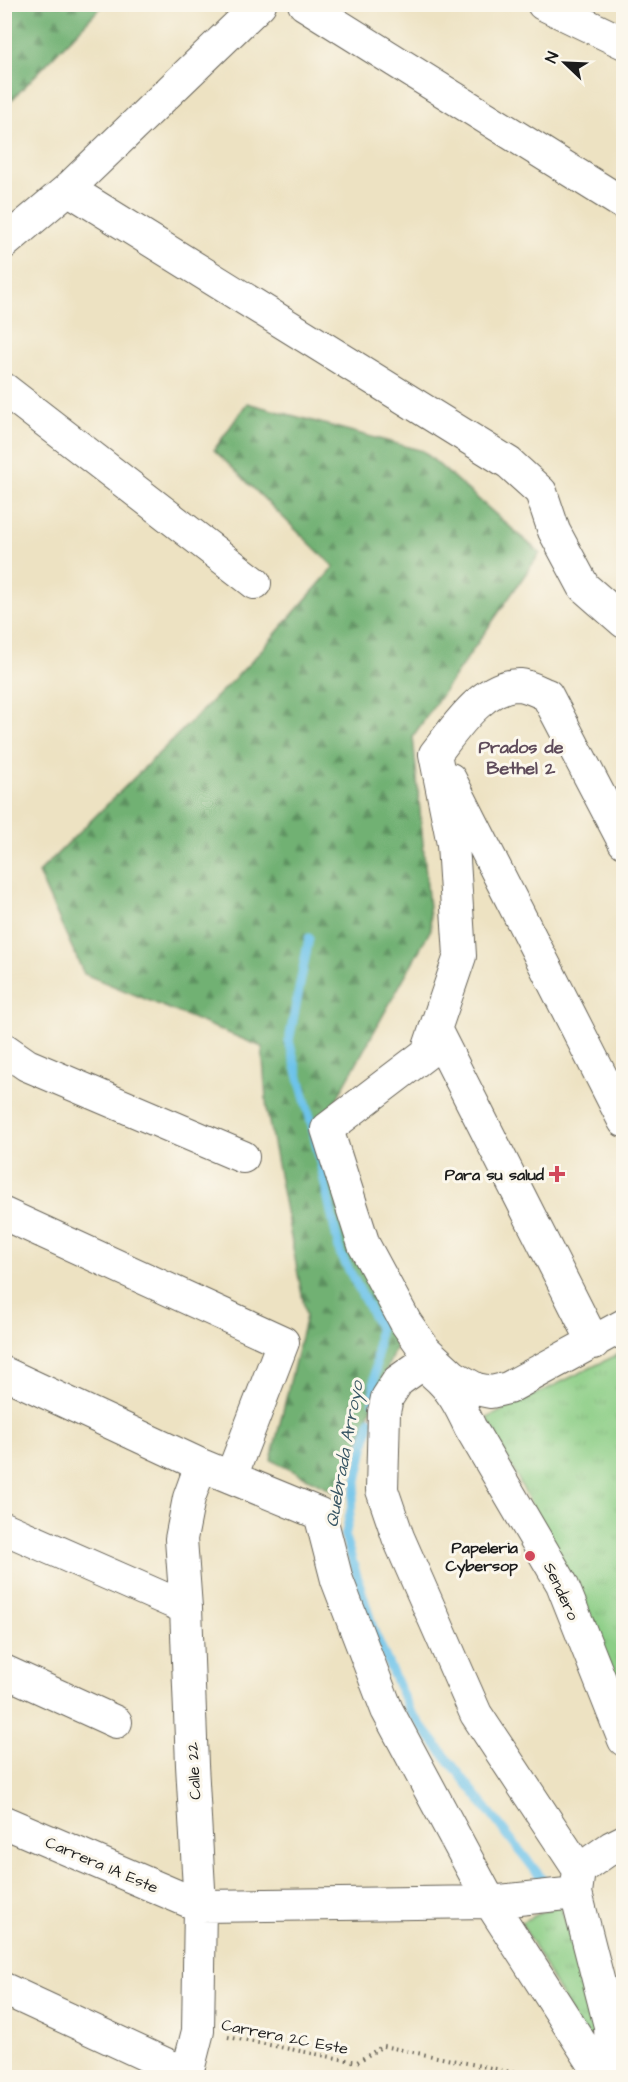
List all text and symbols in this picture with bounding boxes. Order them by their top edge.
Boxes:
north arrow [535,33,595,93]
text: N [540,49,564,66]
district label: Prados de Bethel 2 [478,735,564,781]
place label: Para su salud [445,1164,545,1186]
marker: Para su salud [548,1165,566,1183]
water label: Quebrada Arroyo [319,1377,371,1529]
place label: Papeleria Cybersop [445,1537,519,1578]
marker: Papeleria Cybersop [523,1549,537,1563]
street label: Sendero [538,1559,584,1624]
street label: Calle 22 [181,1741,206,1800]
street label: Carrera 1A Este [42,1831,162,1899]
street label: Carrera 2C Este [220,2014,350,2060]

